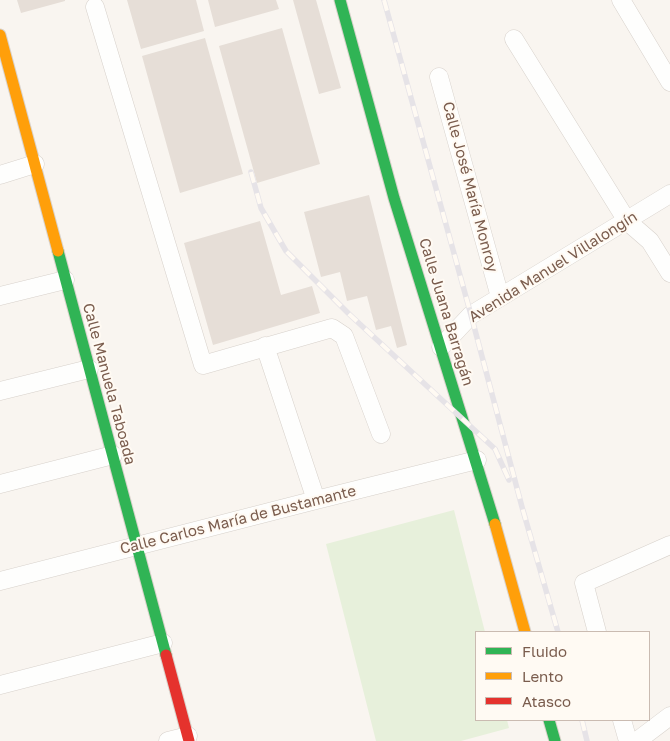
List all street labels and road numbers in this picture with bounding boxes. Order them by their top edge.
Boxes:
street label: Calle José María Monroy [439,100,501,274]
street label: Avenida Manuel Villalongín [466,208,640,326]
street label: Calle Juana Barragán [415,236,477,388]
street label: Calle Manuela Taboada [79,301,139,467]
street label: Calle Carlos María de Bustamante [118,482,358,558]

